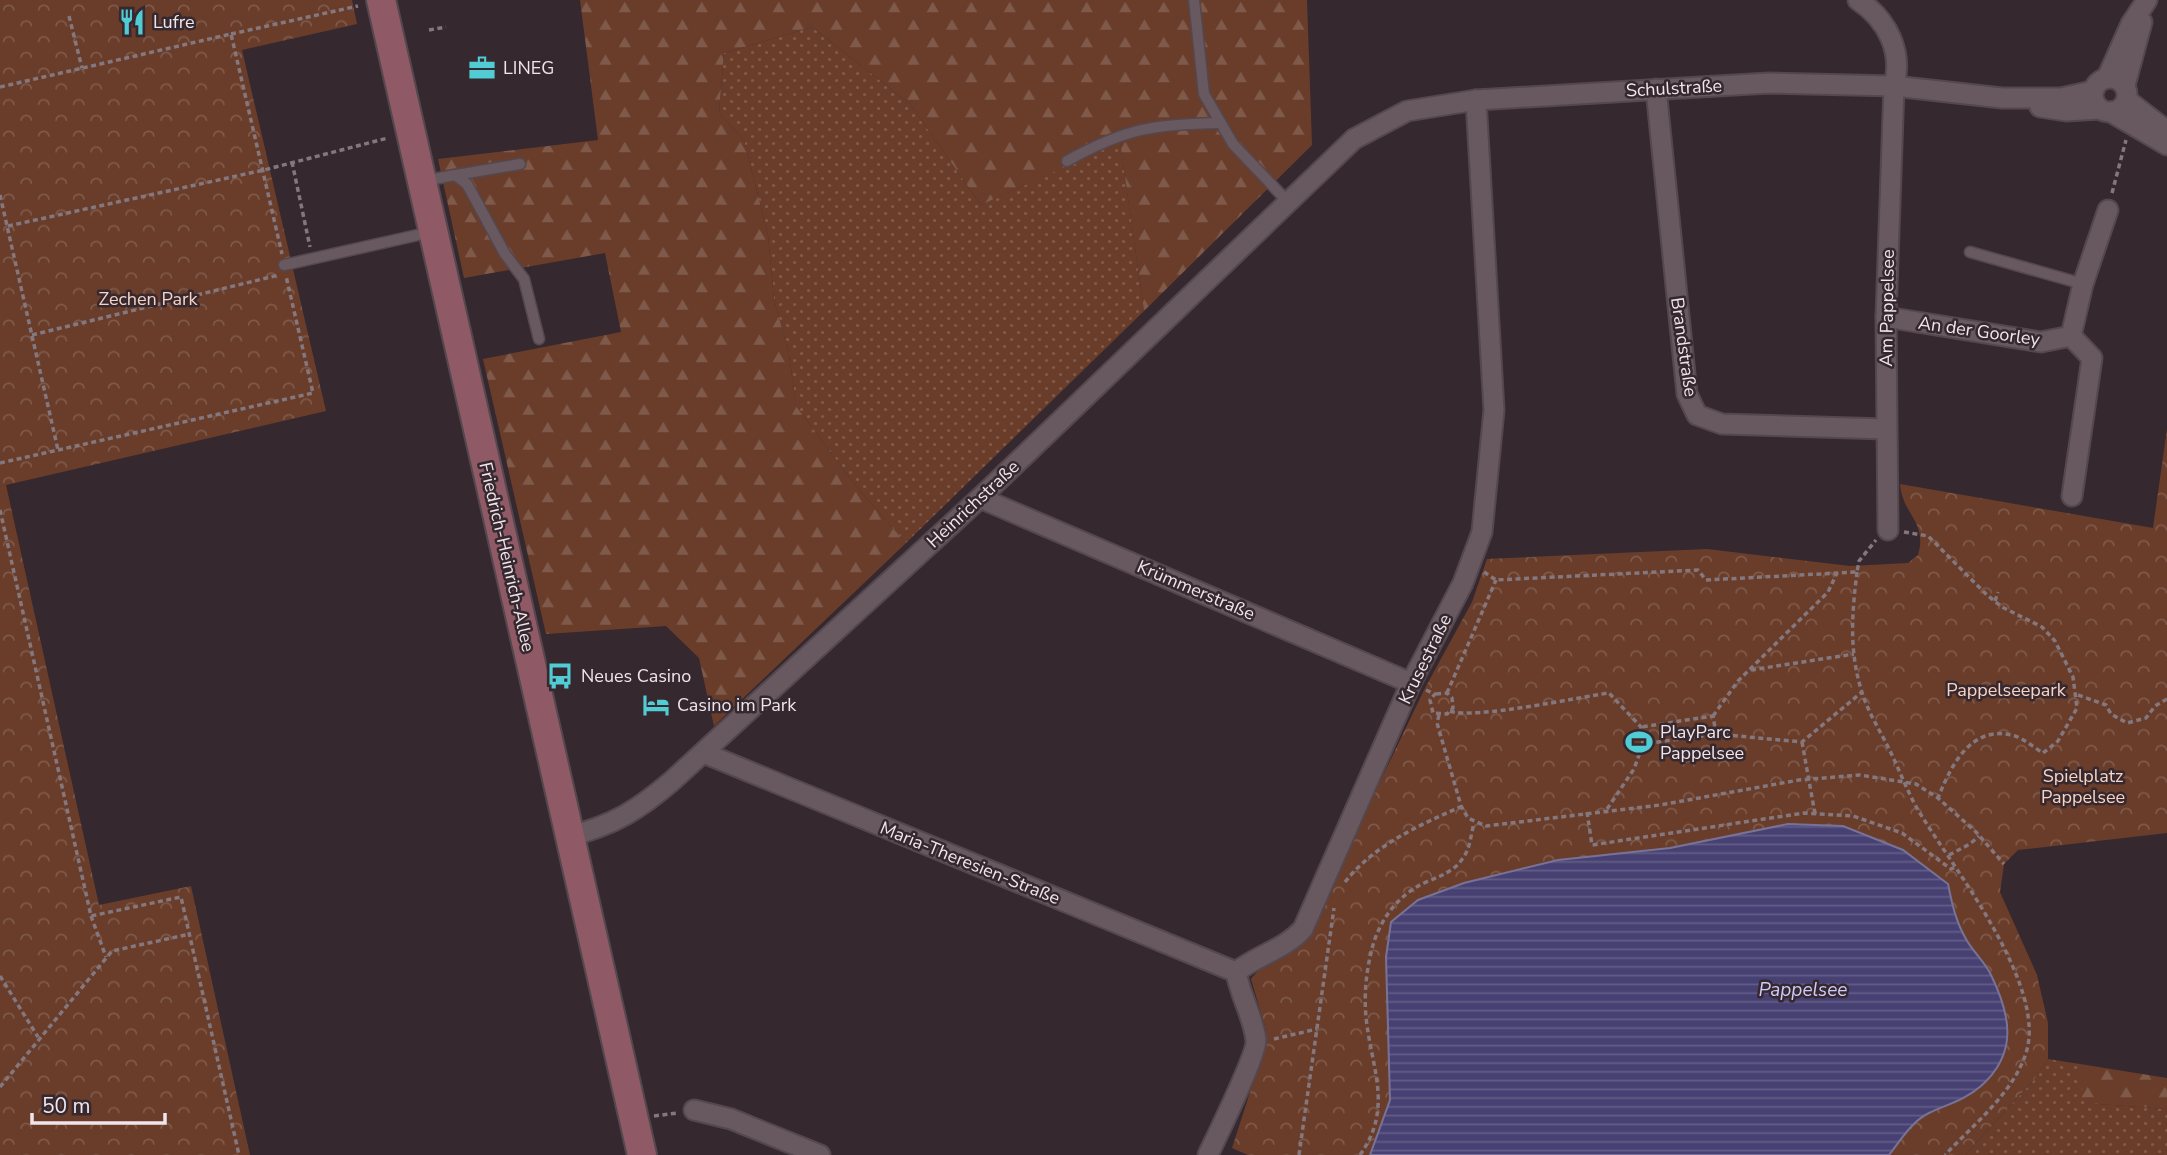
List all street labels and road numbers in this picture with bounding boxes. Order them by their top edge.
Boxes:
street label: Schulstraße [1625,73,1723,103]
street label: Am Pappelsee [1874,249,1900,367]
street label: Brandstraße [1665,296,1703,398]
street label: An der Goorley [1917,311,2042,352]
street label: Heinrichstraße [922,455,1024,553]
street label: Friedrich-Heinrich-Allee [473,460,541,654]
street label: Krümmerstraße [1133,554,1259,626]
street label: Krusestraße [1393,610,1457,708]
street label: Maria-Theresien-Straße [876,816,1064,910]

